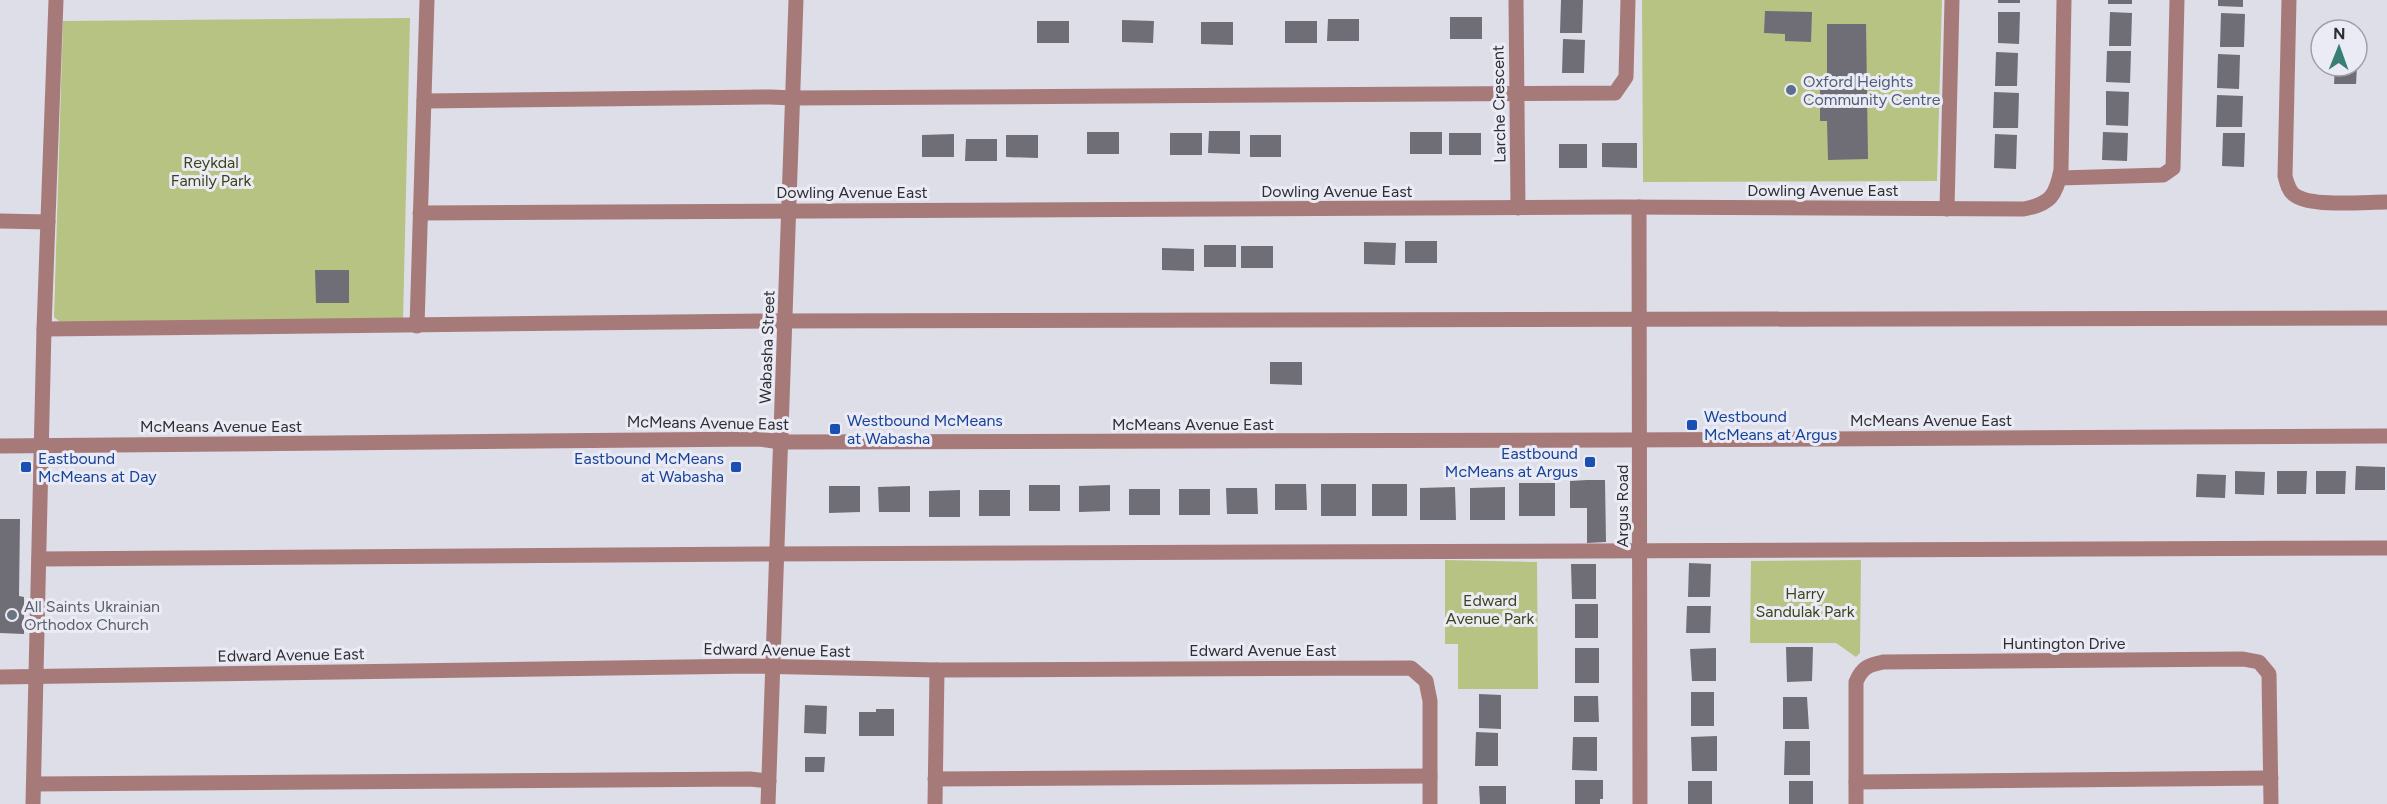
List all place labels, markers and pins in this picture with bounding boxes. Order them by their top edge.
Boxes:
place label: Oxford Heights Community Centre [1803,72,1941,109]
marker: Oxford Heights Community Centre [1784,83,1798,97]
place label: Westbound McMeans at Argus [1704,407,1837,444]
place label: Westbound McMeans at Wabasha [847,411,1003,448]
marker: Westbound McMeans at Argus [1685,418,1699,432]
marker: Westbound McMeans at Wabasha [828,422,842,436]
place label: Eastbound McMeans at Argus [1445,444,1578,481]
place label: Eastbound McMeans at Day [38,449,157,486]
place label: Eastbound McMeans at Wabasha [574,449,724,486]
marker: Eastbound McMeans at Argus [1583,455,1597,469]
marker: Eastbound McMeans at Day [19,460,33,474]
marker: Eastbound McMeans at Wabasha [729,460,743,474]
place label: All Saints Ukrainian Orthodox Church [24,597,160,634]
marker: All Saints Ukrainian Orthodox Church [5,608,19,622]

